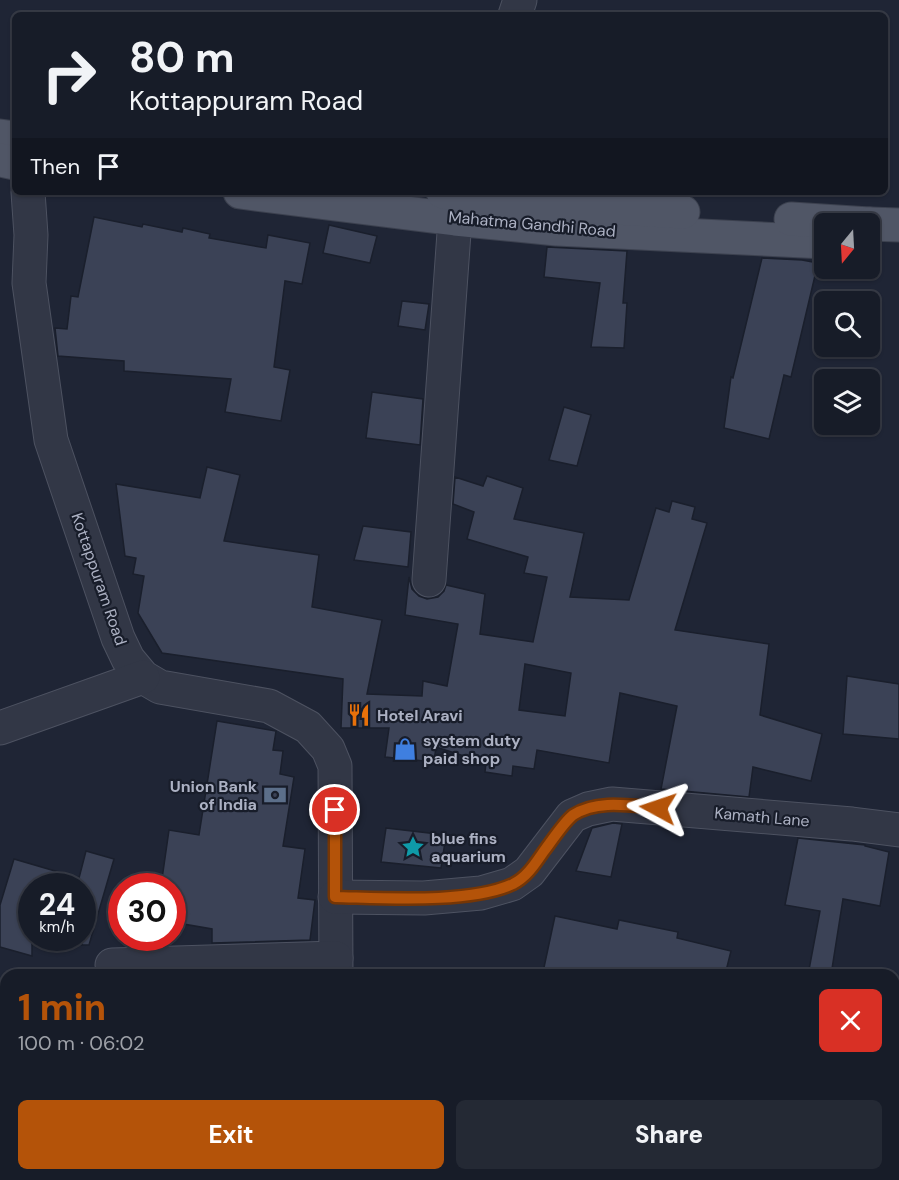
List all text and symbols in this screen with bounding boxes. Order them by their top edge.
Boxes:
text: 80 m [129,30,235,85]
icon: right [30,36,108,114]
text: Kottappuram Road [129,83,363,118]
icon: arrive [92,150,125,183]
text: Then [30,152,80,181]
street label: Mahatma Gandhi Road [447,206,617,242]
north arrow [814,213,880,279]
map controls [814,213,880,435]
button: search [814,291,880,357]
button: layers [814,369,880,435]
street label: Kottappuram Road [66,510,132,648]
restaurant icon: Hotel Aravi [346,702,372,728]
place label: Hotel Aravi [377,705,463,726]
place label: system duty paid shop [423,730,521,769]
shop icon: system duty paid shop [392,736,418,762]
place label: Union Bank of India [170,776,258,815]
position arrow [626,776,690,840]
bank icon: Union Bank of India [262,782,288,808]
pin [309,784,360,835]
icon: arrive [318,793,351,826]
street label: Kamath Lane [713,802,811,832]
place label: blue fins aquarium [431,828,506,867]
place icon: blue fins aquarium [400,834,426,860]
speed limit sign: 30 [108,873,186,951]
text: 24 [39,885,75,924]
text: km/h [39,917,75,937]
text: 1 min [18,984,106,1031]
button: close [819,989,882,1052]
text: 100 m · 06:02 [18,1030,145,1056]
button: Exit [18,1100,444,1169]
button: Share [456,1100,882,1169]

